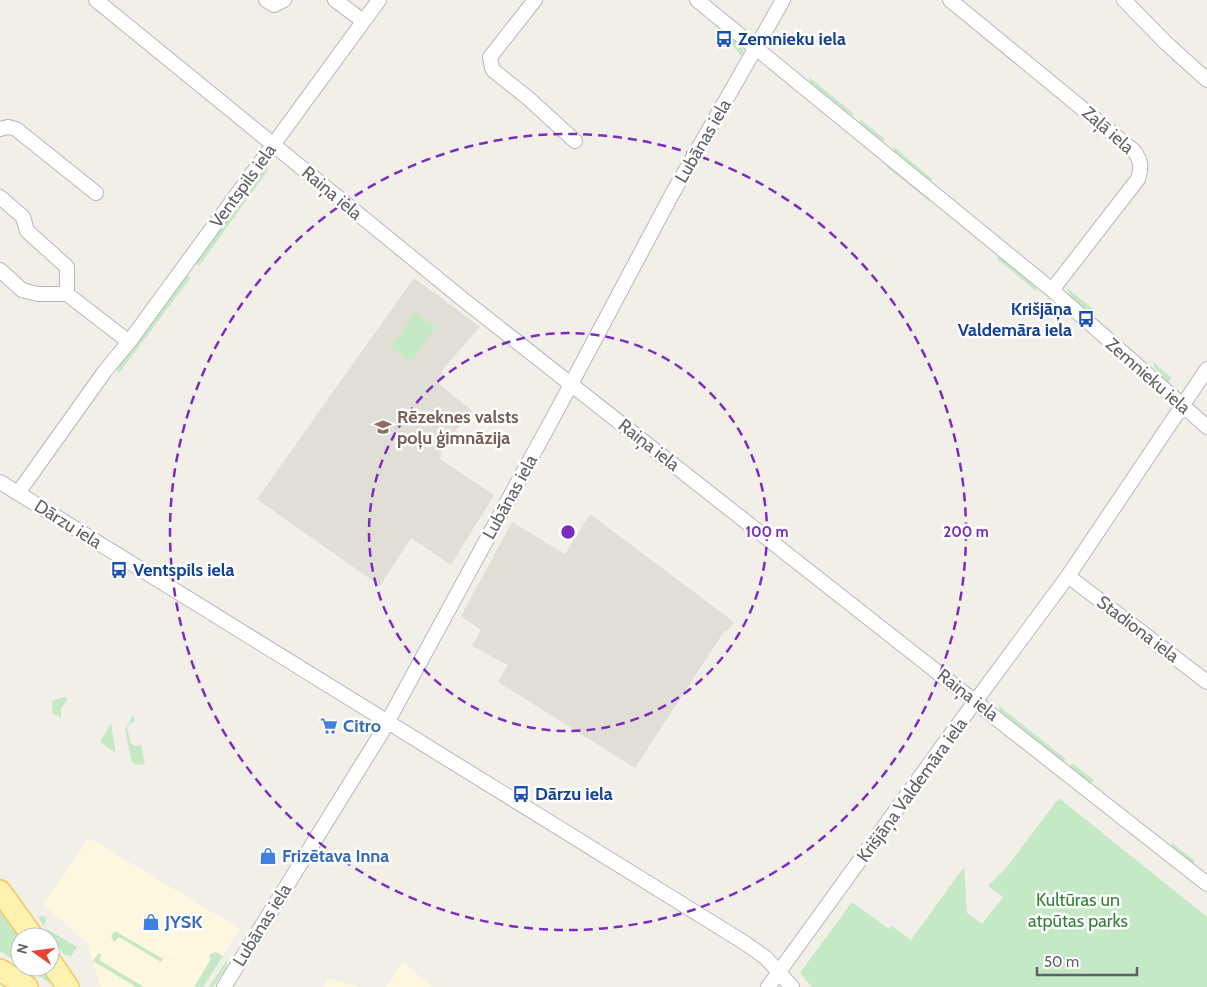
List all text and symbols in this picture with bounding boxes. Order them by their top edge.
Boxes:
place label: Zemnieku iela [738,28,846,50]
bus stop icon: Zemnieku iela [714,29,734,49]
street label: Lubānas iela [670,95,736,187]
street label: Zaļā iela [1077,102,1139,159]
street label: Ventspils iela [205,140,281,232]
street label: Raiņa iela [297,161,367,226]
place label: Krišjāņa Valdemāra iela [958,298,1072,341]
bus stop icon: Krišjāņa Valdemāra iela [1076,309,1096,329]
street label: Zemnieku iela [1101,333,1195,419]
place label: Rēzeknes valsts poļu ģimnāzija [397,406,519,450]
street label: Raiņa iela [613,414,684,477]
school or university icon: Rēzeknes valsts poļu ģimnāzija [373,417,393,437]
street label: Lubānas iela [478,451,542,543]
street label: Dārzu iela [30,495,106,553]
centre of rings [559,523,577,541]
text: 100 m [745,523,789,541]
text: 200 m [943,523,989,541]
place label: Ventspils iela [133,559,234,581]
bus stop icon: Ventspils iela [109,560,129,580]
street label: Stadiona iela [1093,591,1184,667]
street label: Raiņa iela [932,664,1003,727]
street label: Krišjāņa Valdemāra iela [852,713,973,867]
place label: Citro [343,715,381,737]
supermarket icon: Citro [319,716,339,736]
place label: Dārzu iela [535,783,613,805]
bus stop icon: Dārzu iela [511,784,531,804]
place label: Frizētava Inna [282,845,389,867]
shop icon: Frizētava Inna [258,846,278,866]
street label: Lubānas iela [228,879,296,970]
park label: Kultūras un atpūtas parks [1028,889,1128,932]
place label: JYSK [164,911,203,933]
shop icon: JYSK [141,912,161,932]
north arrow [10,927,60,977]
text: N [12,942,32,956]
scale bar [1037,944,1137,976]
text: 50 m [1044,953,1079,971]

